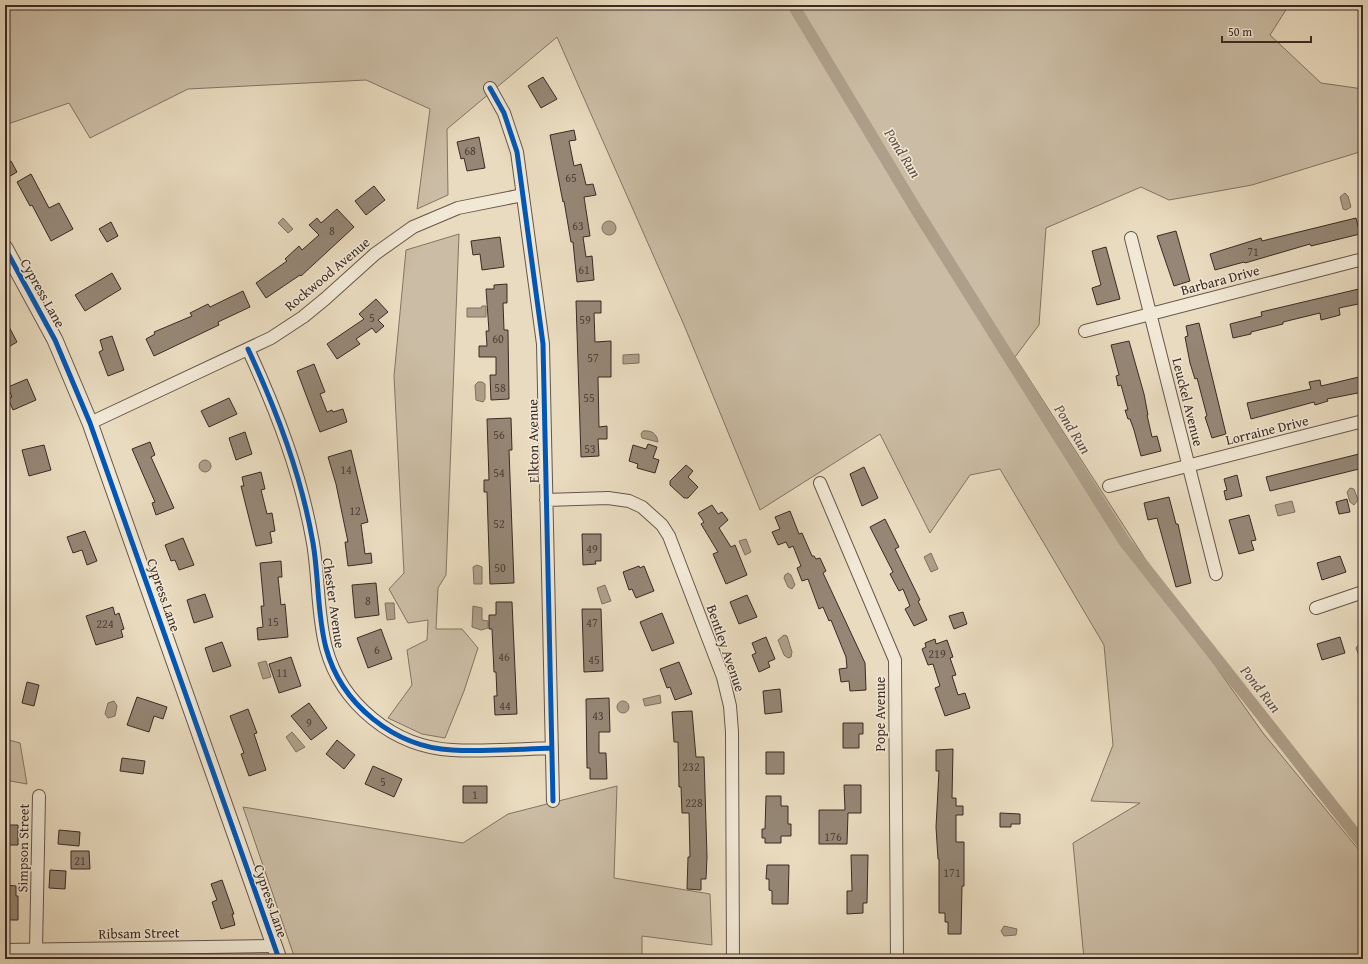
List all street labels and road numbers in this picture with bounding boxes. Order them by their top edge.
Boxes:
street label: Rockwood Avenue [280,232,374,316]
street label: Cypress Lane [16,255,70,332]
street label: Barbara Drive [1178,260,1262,300]
street label: Leuckel Avenue [1167,356,1209,449]
street label: Elkton Avenue [522,398,544,483]
street label: Lorraine Drive [1223,410,1311,450]
street label: Cypress Lane [142,556,186,635]
street label: Chester Avenue [318,557,350,650]
street label: Bentley Avenue [702,602,750,695]
street label: Pope Avenue [870,676,890,751]
street label: Simpson Street [12,803,34,893]
street label: Cypress Lane [249,862,293,941]
street label: Ribsam Street [98,922,180,944]

